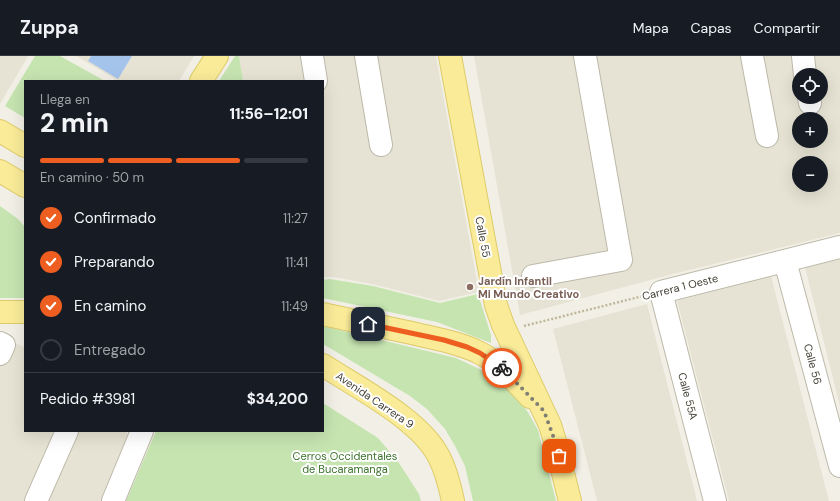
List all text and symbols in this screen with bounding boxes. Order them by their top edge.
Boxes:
text: Zuppa [20,15,79,40]
text: Mapa [633,19,669,37]
text: Capas [691,19,732,37]
text: Compartir [754,19,820,37]
map controls [792,68,828,192]
button: locate [792,68,828,104]
text: Llega en [40,91,90,108]
text: 11:56–12:01 [229,104,308,124]
text: 2 min [40,106,109,140]
button: + [792,112,828,148]
button: − [792,156,828,192]
text: En camino · 50 m [40,169,144,186]
icon: check [40,207,62,229]
text: Confirmado [74,208,156,228]
text: 11:27 [283,210,308,227]
street label: Calle 55 [472,215,494,259]
icon: check [40,251,62,273]
text: Preparando [74,252,155,272]
text: 11:41 [285,254,308,271]
street label: Carrera 1 Oeste [641,271,719,303]
place label: Jardín Infantil Mi Mundo Creativo [478,274,579,301]
marker: Jardín Infantil Mi Mundo Creativo [465,282,475,292]
icon: check [40,295,62,317]
text: En camino [74,296,146,316]
text: 11:49 [281,298,308,315]
pin [351,307,385,341]
icon: home [357,313,379,335]
text: Entregado [74,340,146,360]
street label: Calle 56 [801,342,825,386]
courier [482,348,522,388]
icon: bike [491,357,513,379]
street label: Avenida Carrera 9 [333,369,417,431]
street label: Calle 55A [675,371,701,421]
text: Pedido #3981 [40,389,135,409]
text: $34,200 [247,389,308,409]
pin [542,439,576,473]
icon: bag [548,445,570,467]
park label: Cerros Occidentales de Bucaramanga [293,449,397,476]

